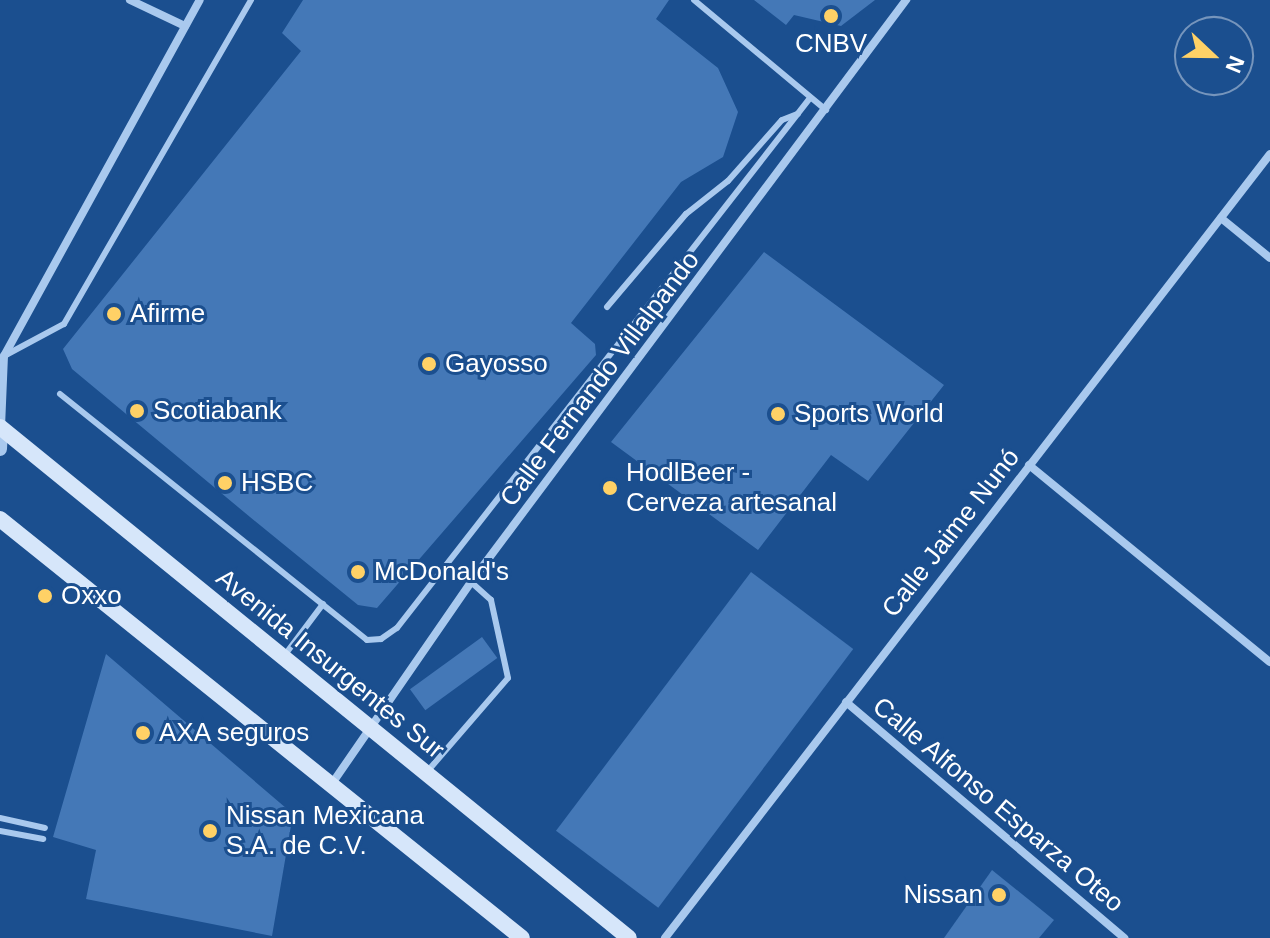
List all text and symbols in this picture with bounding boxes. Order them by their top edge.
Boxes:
marker: CNBV [822,7,840,25]
north arrow [1174,16,1254,96]
place label: CNBV [795,28,867,60]
text: N [1220,52,1249,76]
street label: Calle Fernando Villalpando [494,245,706,513]
place label: Afirme [130,298,205,330]
marker: Afirme [105,305,123,323]
place label: Gayosso [445,348,548,380]
marker: Gayosso [420,355,438,373]
place label: Scotiabank [153,395,282,427]
place label: Sports World [794,398,944,430]
marker: Scotiabank [128,402,146,420]
marker: Sports World [769,405,787,423]
street label: Calle Jaime Nunó [876,443,1026,623]
place label: HodlBeer - Cerveza artesanal [626,457,837,518]
place label: HSBC [241,467,313,499]
marker: HSBC [216,474,234,492]
marker: HodlBeer - Cerveza artesanal [601,479,619,497]
place label: McDonald's [374,556,509,588]
street label: Avenida Insurgentes Sur [210,562,450,766]
marker: McDonald's [349,563,367,581]
place label: Oxxo [61,580,122,612]
marker: Oxxo [36,587,54,605]
street label: Calle Alfonso Esparza Oteo [866,690,1130,920]
place label: AXA seguros [159,717,311,749]
marker: AXA seguros [134,724,152,742]
place label: Nissan Mexicana S.A. de C.V. [226,800,424,862]
marker: Nissan Mexicana S.A. de C.V. [201,822,219,840]
place label: Nissan [904,879,983,911]
marker: Nissan [990,886,1008,904]

